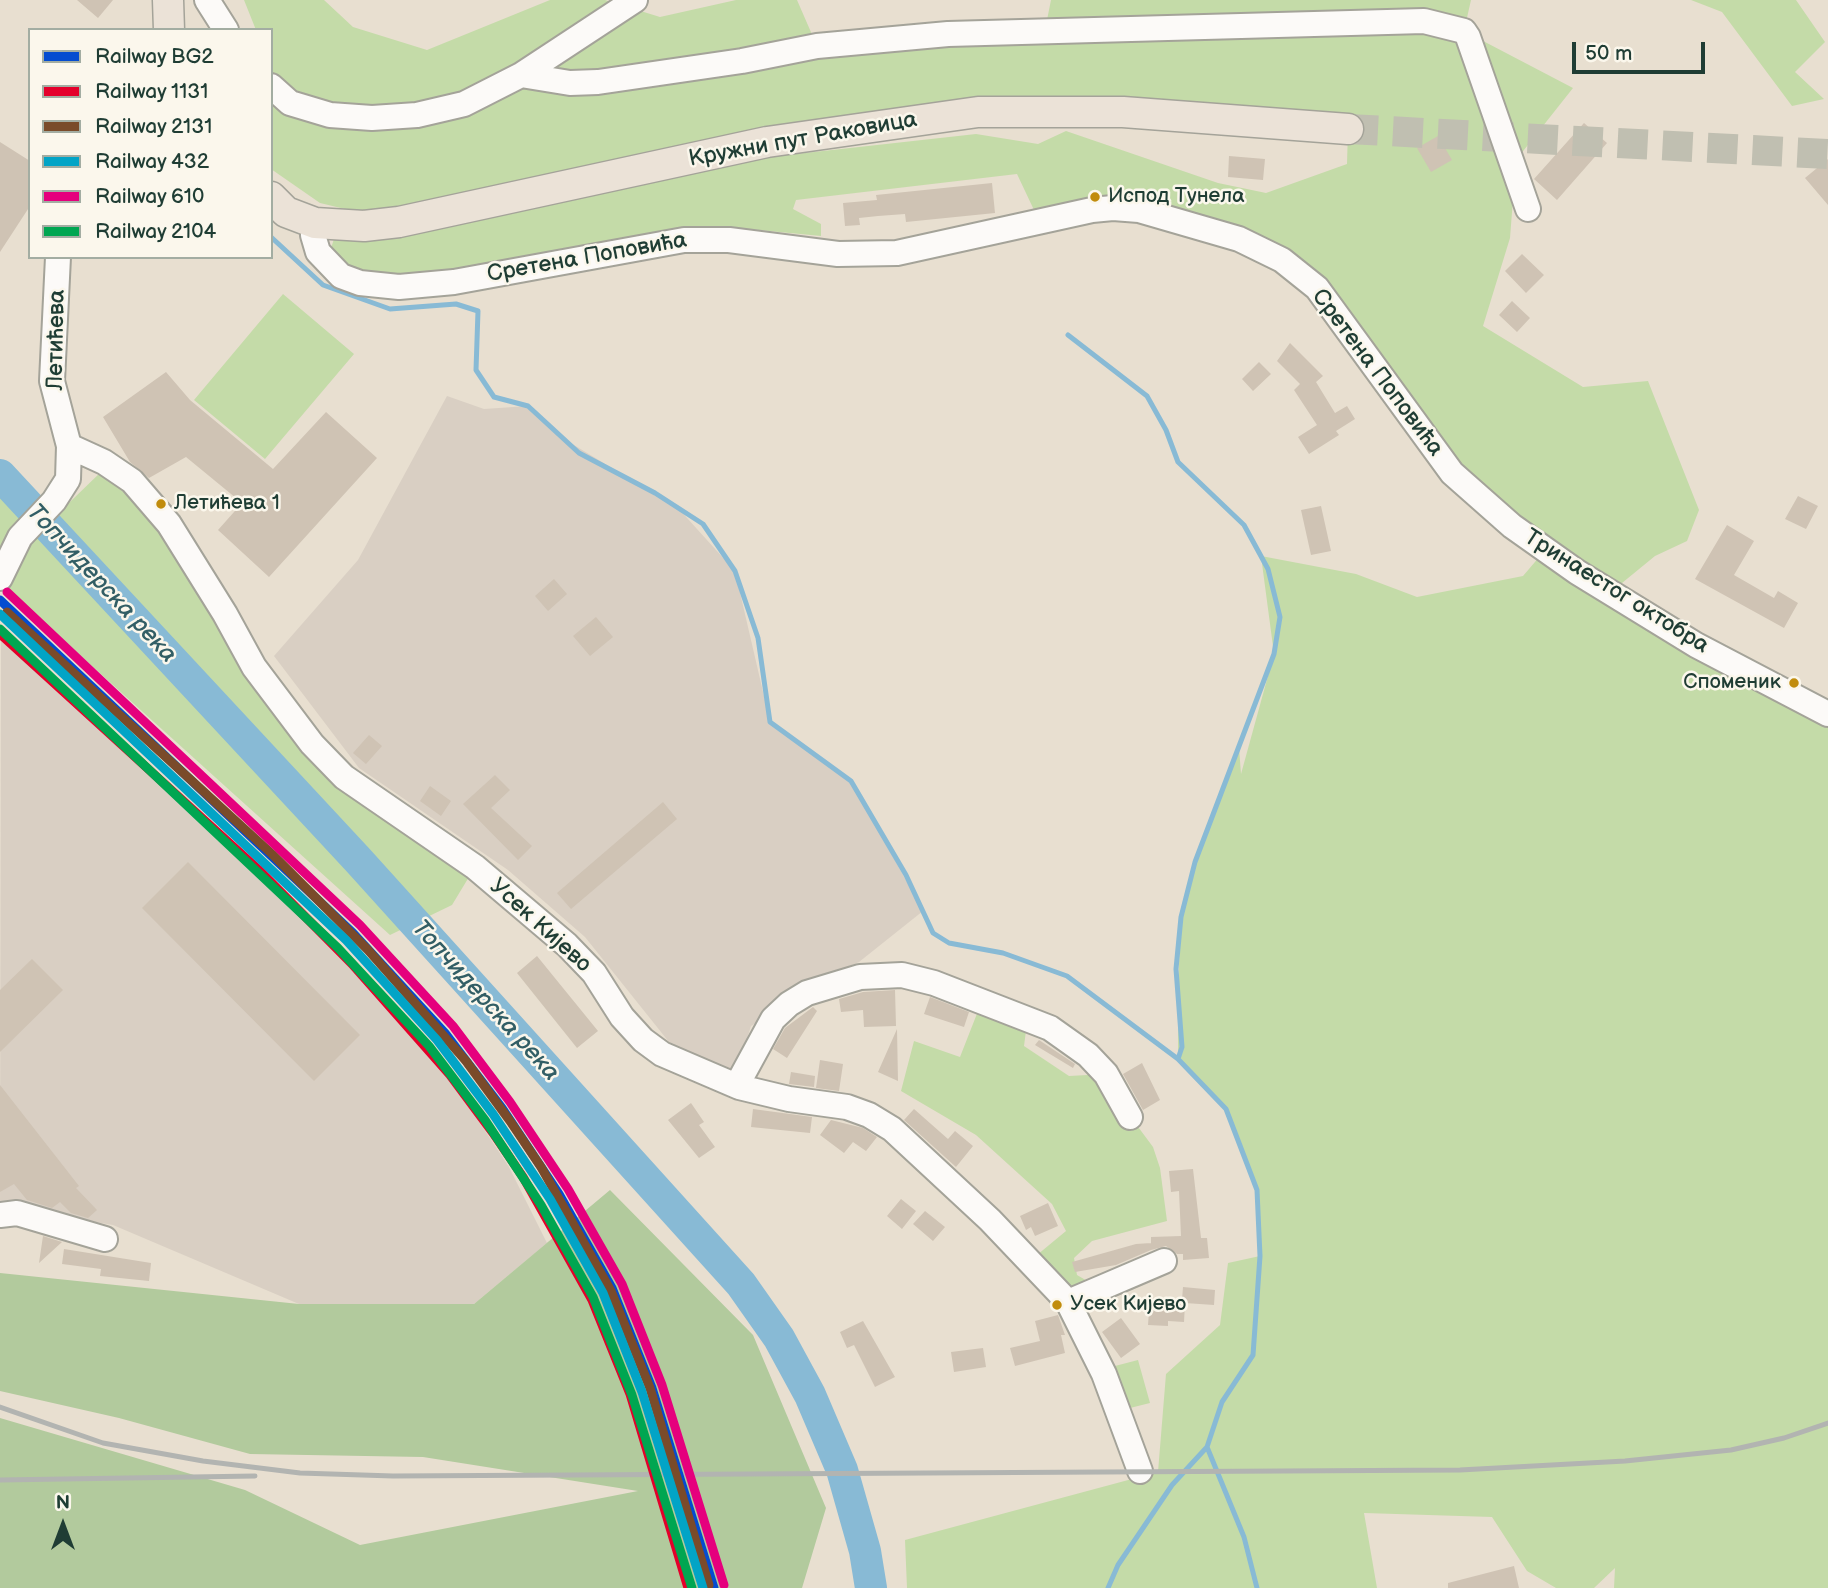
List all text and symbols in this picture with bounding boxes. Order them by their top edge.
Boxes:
legend [28,28,273,259]
scale bar [1576,28,1709,72]
text: 50 m [1585,41,1632,66]
text: Railway BG2 [95,44,214,69]
text: Railway 1131 [95,79,208,104]
street label: Кружни пут Раковица [687,106,919,174]
text: Railway 2131 [95,114,212,139]
text: Railway 432 [95,149,209,174]
text: Railway 610 [95,184,204,209]
place label: Испод Тунела [1108,184,1245,210]
marker: Испод Тунела [1088,190,1102,204]
text: Railway 2104 [95,219,216,244]
street label: Сретена Поповића [485,227,689,289]
street label: Сретена Поповића [1305,284,1449,462]
street label: Летићева [42,289,72,391]
place label: Летићева 1 [174,491,280,517]
marker: Летићева 1 [154,497,168,511]
water label: Топчидерска река [20,499,182,669]
street label: Тринаестог октобра [1518,524,1714,660]
place label: Споменик [1683,670,1781,696]
marker: Споменик [1787,676,1801,690]
street label: Усек Кијево [483,873,597,979]
water label: Топчидерска река [405,915,565,1087]
place label: Усек Кијево [1070,1292,1186,1318]
marker: Усек Кијево [1050,1298,1064,1312]
north arrow [28,1490,98,1560]
text: N [56,1492,70,1515]

